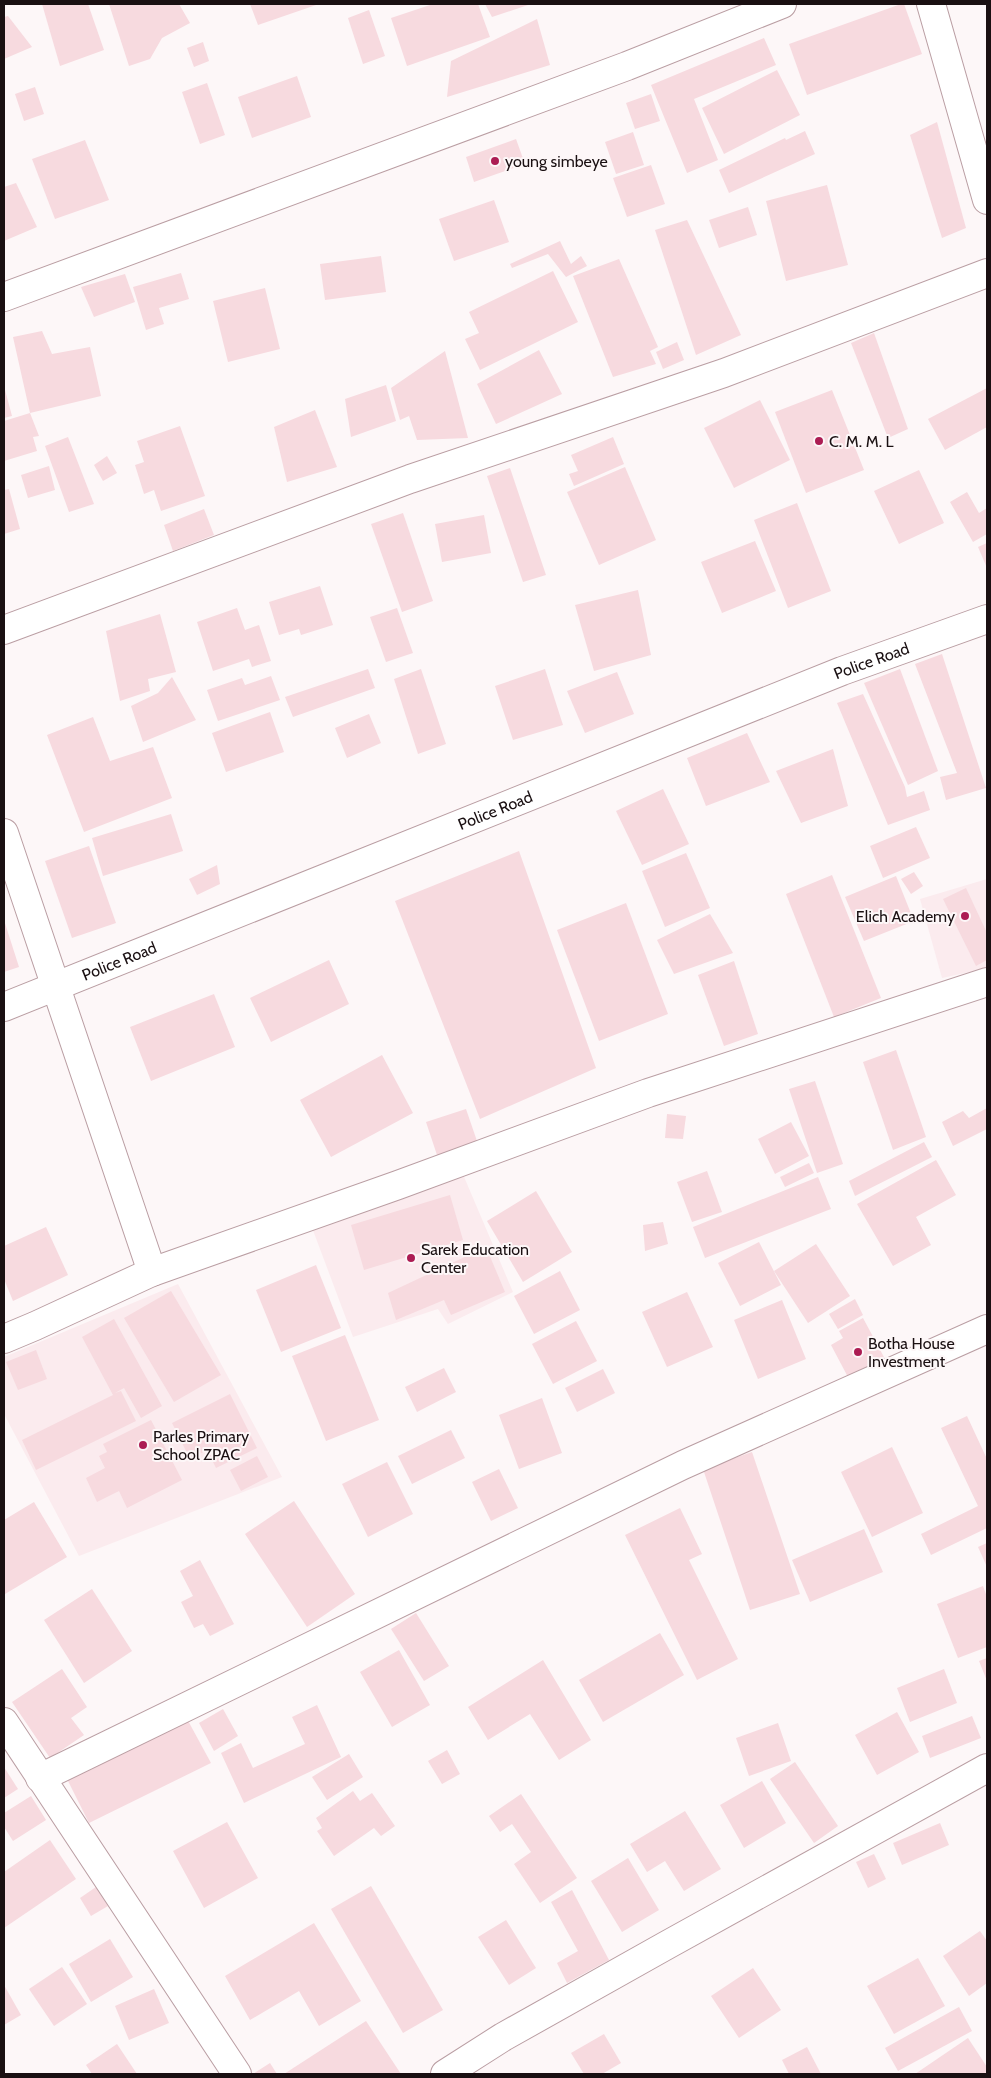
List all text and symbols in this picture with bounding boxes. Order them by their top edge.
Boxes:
place label: young simbeye [505,152,608,171]
marker: young simbeye [489,155,501,167]
place label: C. M. M. L [829,432,894,451]
marker: C. M. M. L [813,435,825,447]
street label: Police Road [831,638,912,683]
street label: Police Road [455,787,535,834]
place label: Elich Academy [856,907,955,926]
marker: Elich Academy [959,910,971,922]
street label: Police Road [79,937,159,984]
place label: Sarek Education Center [421,1240,529,1277]
marker: Sarek Education Center [405,1252,417,1264]
place label: Botha House Investment [868,1334,955,1371]
marker: Botha House Investment [852,1346,864,1358]
place label: Parles Primary School ZPAC [153,1427,249,1464]
marker: Parles Primary School ZPAC [137,1439,149,1451]

